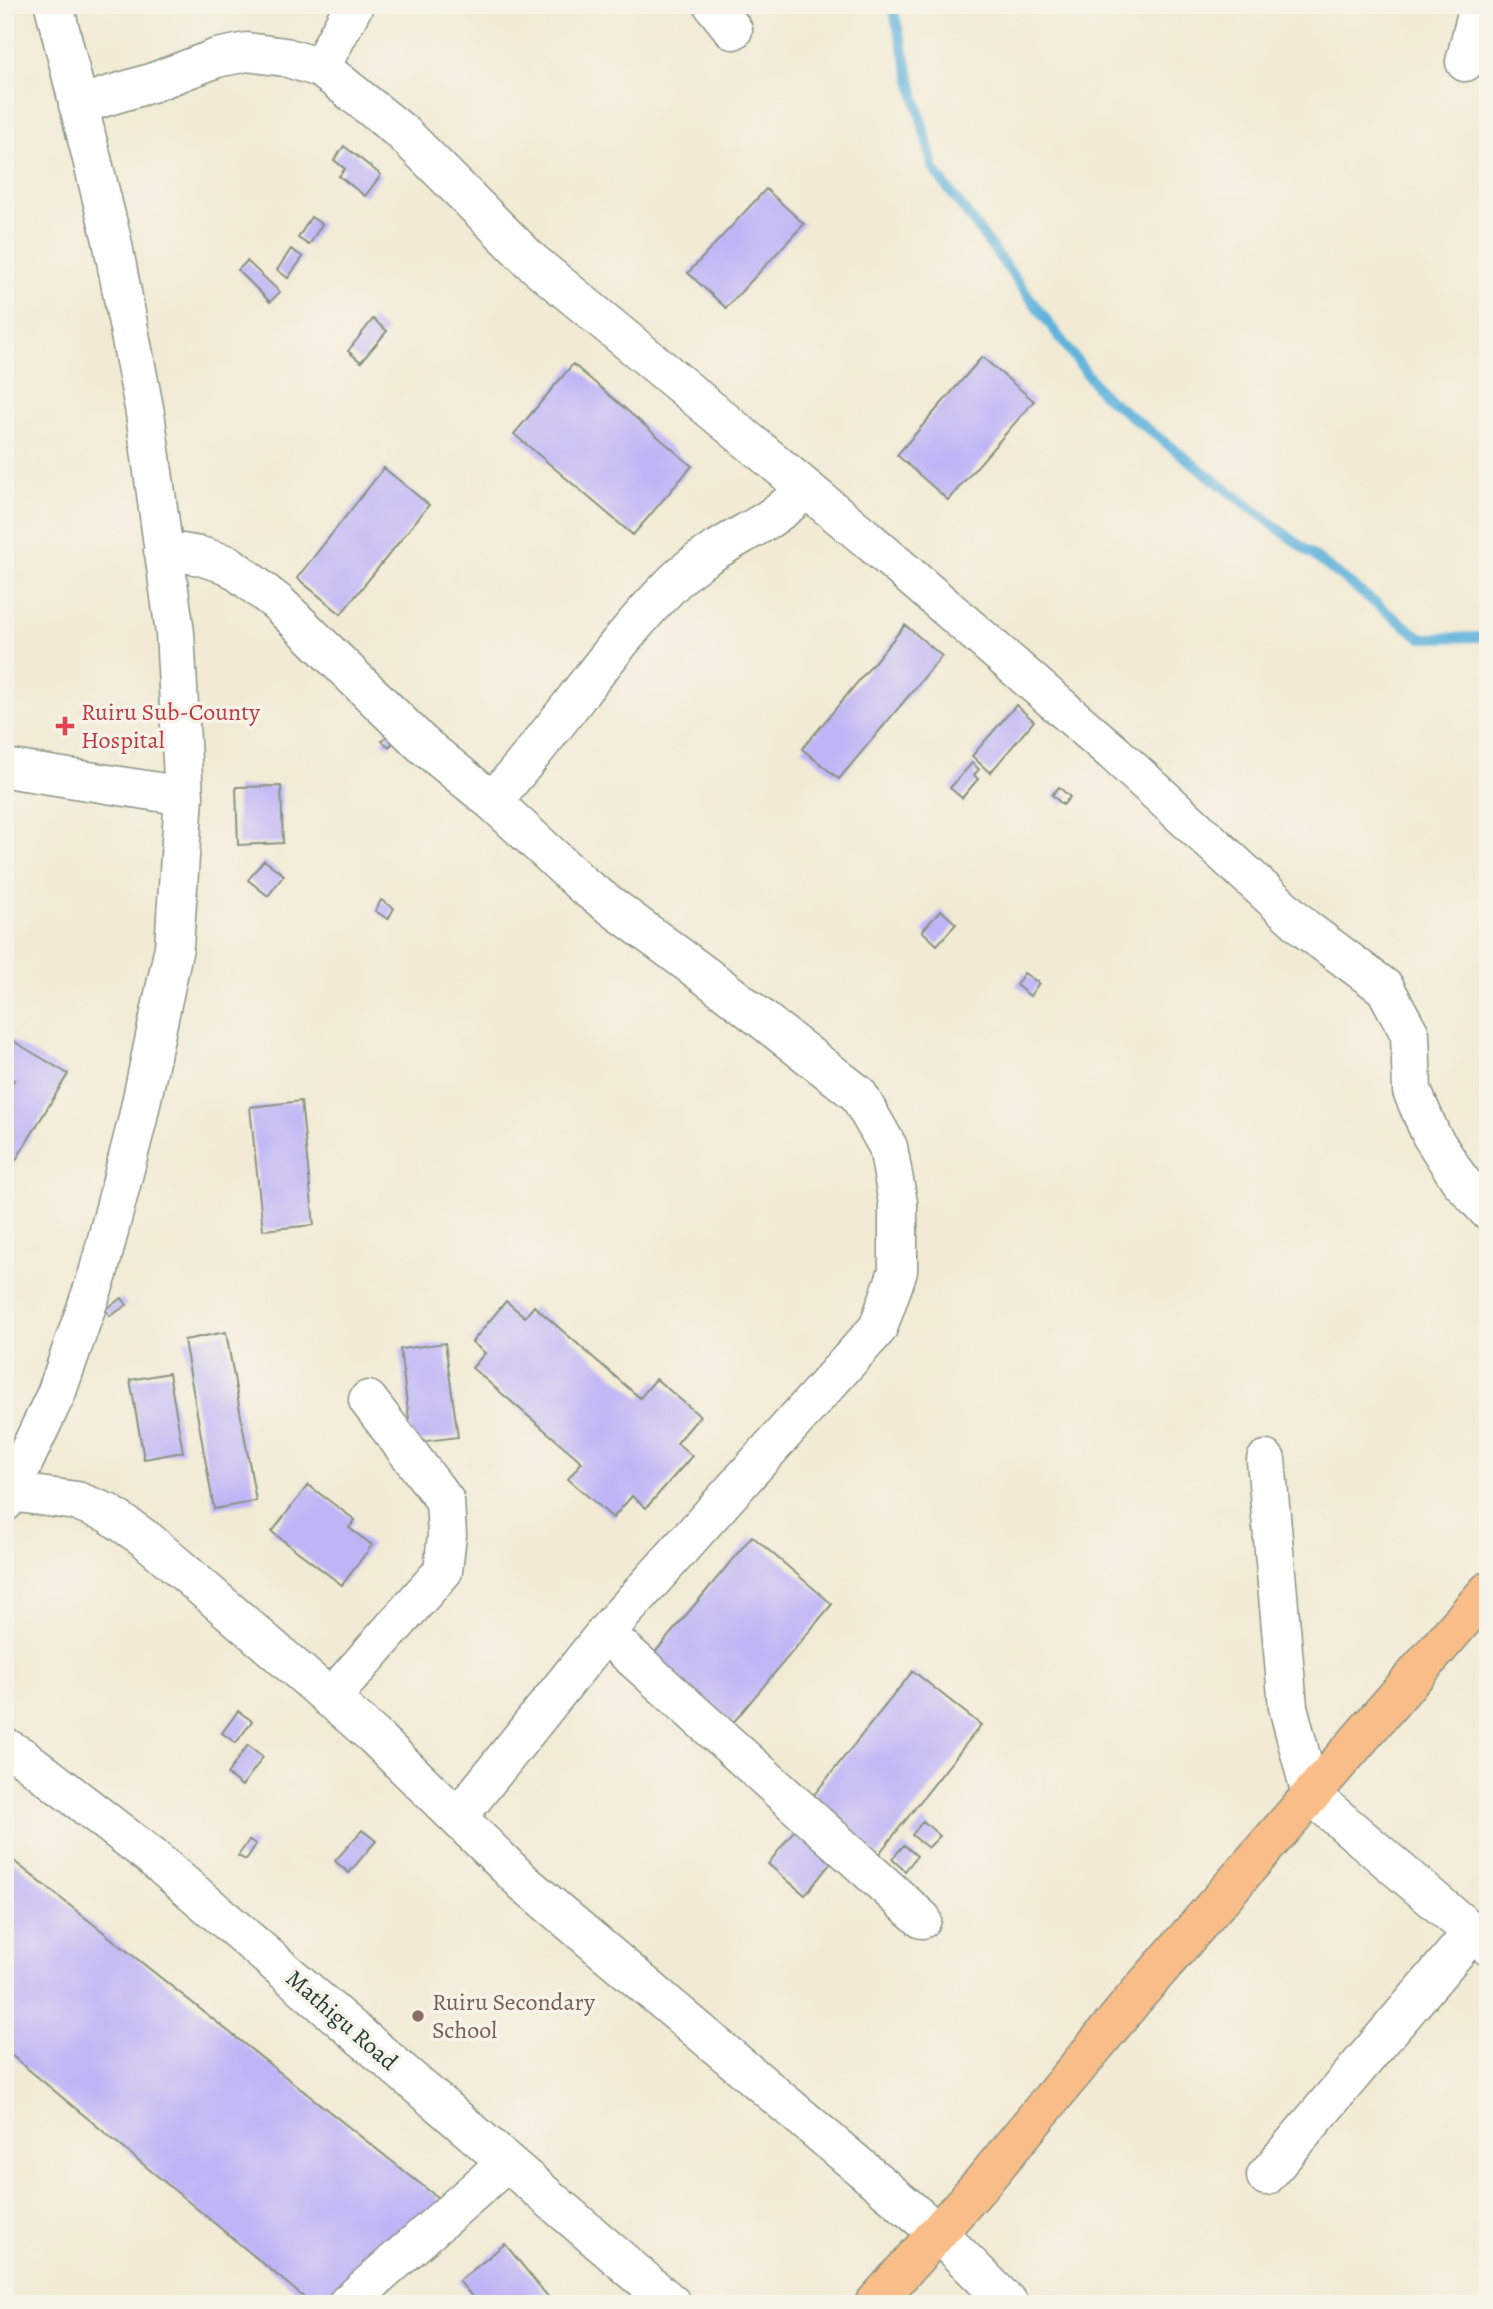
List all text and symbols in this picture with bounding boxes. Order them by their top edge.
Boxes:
place label: Ruiru Sub-County Hospital [81,696,260,756]
marker: Ruiru Sub-County Hospital [55,716,75,736]
street label: Mathigu Road [279,1962,405,2078]
place label: Ruiru Secondary School [432,1986,595,2046]
marker: Ruiru Secondary School [410,2008,426,2024]

